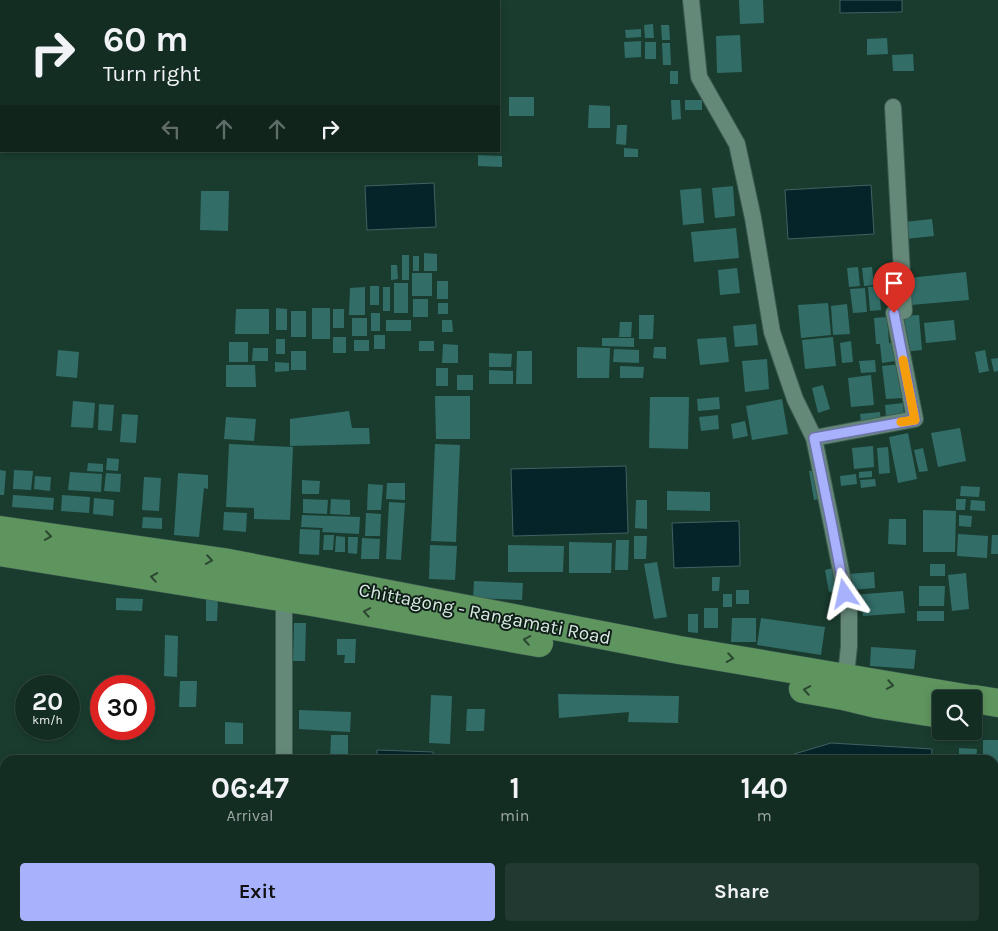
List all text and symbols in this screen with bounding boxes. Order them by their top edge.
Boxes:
text: 60 m [103,19,188,60]
icon: right [20,20,85,85]
text: Turn right [103,61,201,87]
icon: left [157,115,185,143]
icon: ahead [210,115,238,143]
icon: ahead [263,115,291,143]
icon: right [316,115,344,143]
pin [873,262,915,313]
icon: arrive [880,269,908,297]
one-way arrow [44,531,53,541]
one-way arrow [205,554,213,565]
position arrow [818,567,870,619]
one-way arrow [150,572,158,583]
street label: Chittagong - Rangamati Road [357,579,613,649]
one-way arrow [362,608,371,618]
one-way arrow [522,636,531,646]
one-way arrow [725,653,734,663]
speed limit sign: 30 [90,675,155,740]
one-way arrow [886,679,895,689]
one-way arrow [803,685,812,696]
text: 20 [32,687,63,716]
map controls [932,690,982,740]
button: search [932,690,982,740]
text: km/h [32,713,63,727]
text: 06:47 [211,770,289,806]
text: 1 [509,770,520,806]
text: 140 [740,770,788,806]
text: Arrival [227,806,273,825]
text: min [500,806,529,825]
text: m [757,806,772,825]
button: Exit [20,863,495,921]
button: Share [505,863,979,921]

